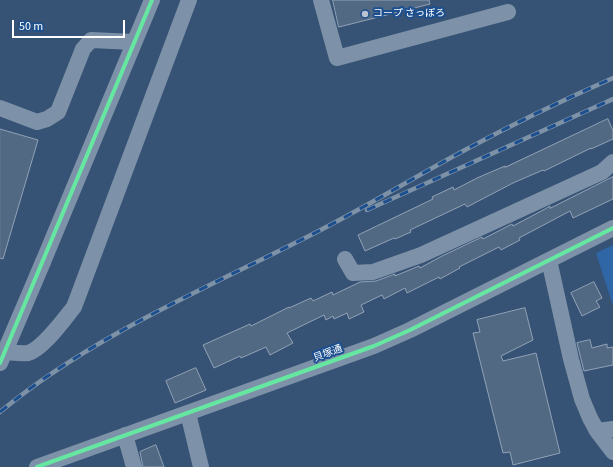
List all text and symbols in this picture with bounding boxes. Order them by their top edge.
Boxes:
place label: コープ さっぽろ [373,8,445,20]
marker: コープ さっぽろ [360,9,370,19]
scale bar [14,12,127,38]
text: 50 m [19,18,43,35]
street label: 貝塚通 [312,343,344,365]

